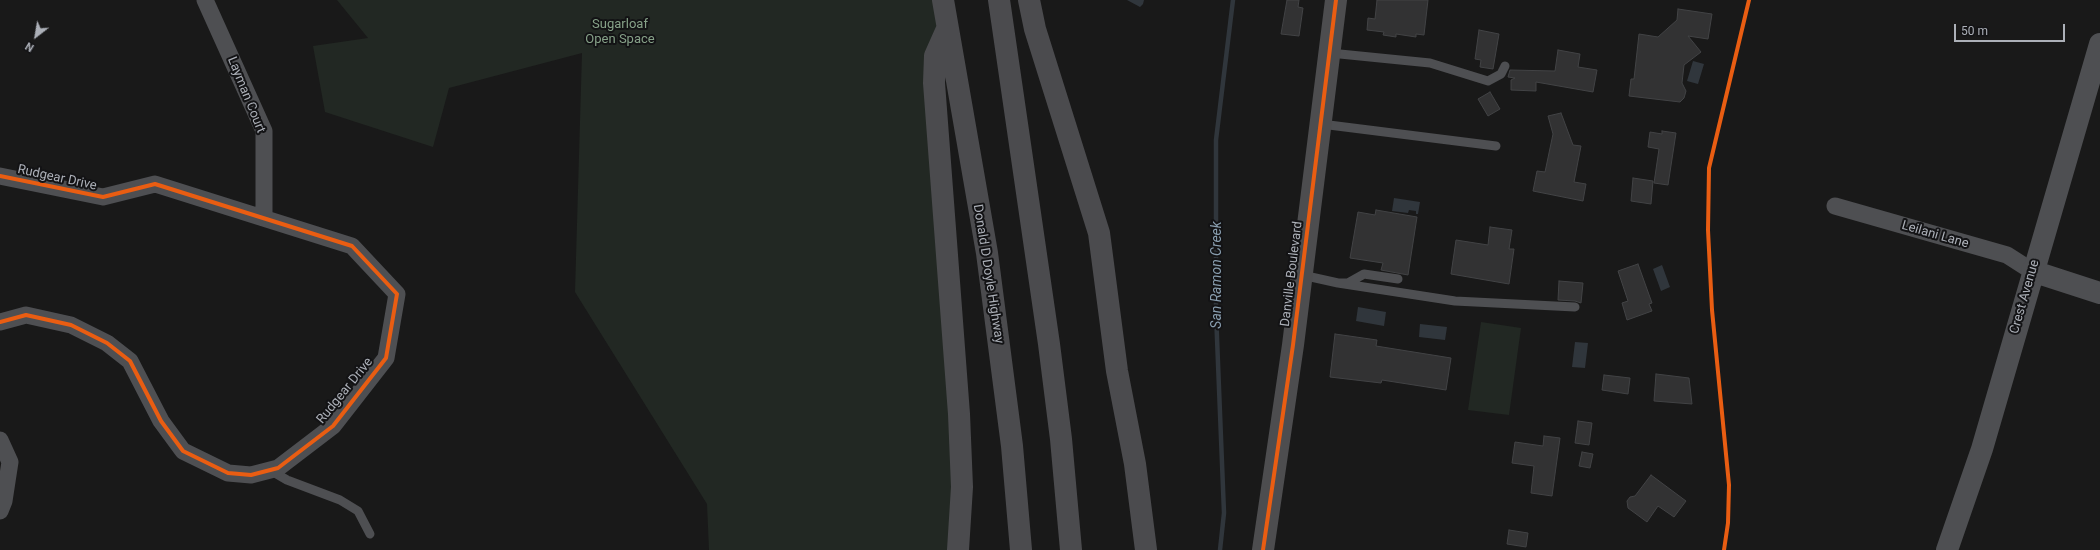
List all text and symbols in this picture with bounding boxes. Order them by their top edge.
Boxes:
north arrow [16,16,56,56]
scale bar [1956,16,2067,42]
park label: Sugarloaf Open Space [585,17,655,48]
text: 50 m [1961,24,1988,38]
text: N [23,39,36,54]
street label: Layman Court [224,55,268,135]
street label: Rudgear Drive [16,162,98,194]
street label: Donald D Doyle Highway [969,203,1007,345]
street label: Leilani Lane [1900,218,1970,252]
street label: Danville Boulevard [1278,220,1306,328]
water label: San Ramon Creek [1209,221,1225,329]
street label: Crest Avenue [2007,258,2043,336]
street label: Rudgear Drive [314,355,376,427]

